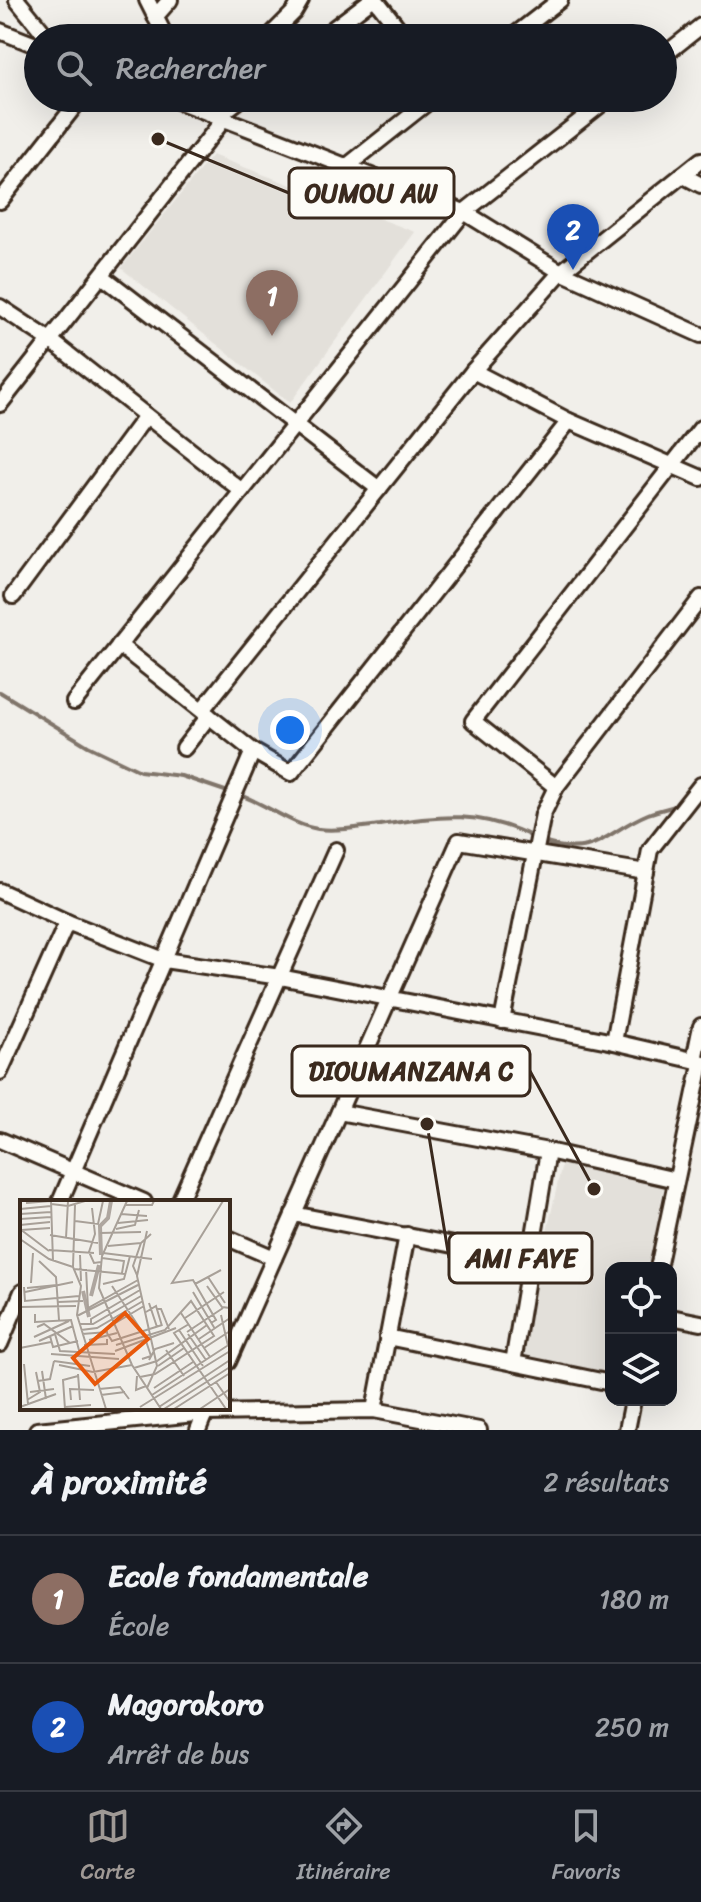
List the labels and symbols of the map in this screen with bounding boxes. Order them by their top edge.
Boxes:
callout: OUMOU AW [289,168,454,218]
text: OUMOU AW [304,170,438,216]
pin: 2 [547,204,599,270]
pin: 1 [246,270,298,336]
your location [270,710,310,750]
callout: DIOUMANZANA C [292,1046,530,1096]
text: DIOUMANZANA C [308,1048,514,1094]
inset map [20,1200,230,1410]
callout: AMI FAYE [449,1233,592,1283]
text: AMI FAYE [464,1235,579,1281]

